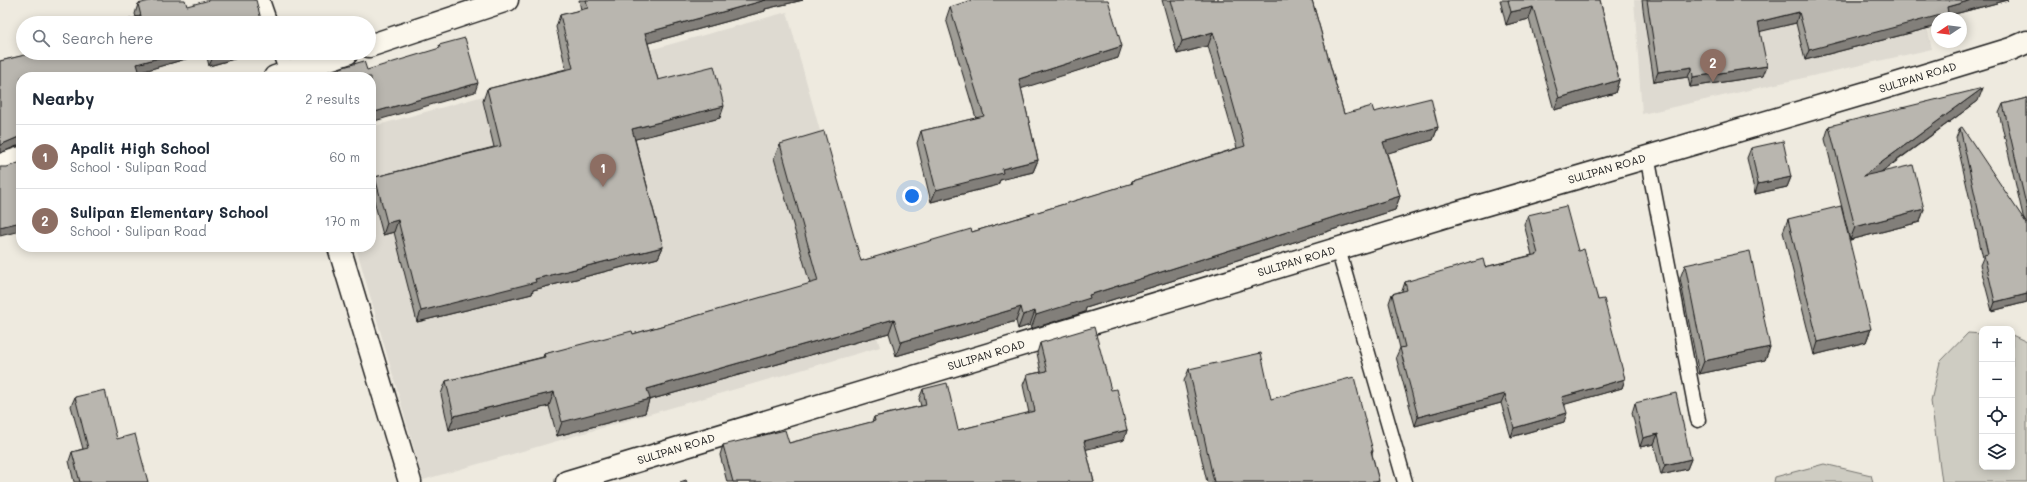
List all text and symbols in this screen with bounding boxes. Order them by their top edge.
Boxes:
north arrow [1931,12,1967,48]
search box [16,16,376,60]
icon: search [30,27,52,49]
text: Search here [62,28,153,48]
pin: 2 [1700,49,1726,82]
street label: SULIPAN ROAD [1877,58,1958,96]
text: Nearby [32,87,94,109]
text: 2 results [305,90,360,107]
text: Apalit High School [70,138,210,158]
text: 1 [42,148,48,165]
text: 60 m [330,148,360,165]
street label: SULIPAN ROAD [1566,150,1647,187]
pin: 1 [590,154,616,187]
text: School · Sulipan Road [70,158,207,175]
your location [902,186,922,206]
text: Sulipan Elementary School [70,202,268,222]
text: 2 [41,212,49,229]
text: 170 m [324,212,360,229]
text: School · Sulipan Road [70,222,207,239]
street label: SULIPAN ROAD [1256,242,1337,280]
map controls [1979,326,2015,470]
button: + [1979,326,2015,362]
street label: SULIPAN ROAD [945,336,1027,373]
button: − [1979,362,2015,398]
button: locate [1979,398,2015,434]
street label: SULIPAN ROAD [635,430,717,467]
button: layers [1979,434,2015,470]

